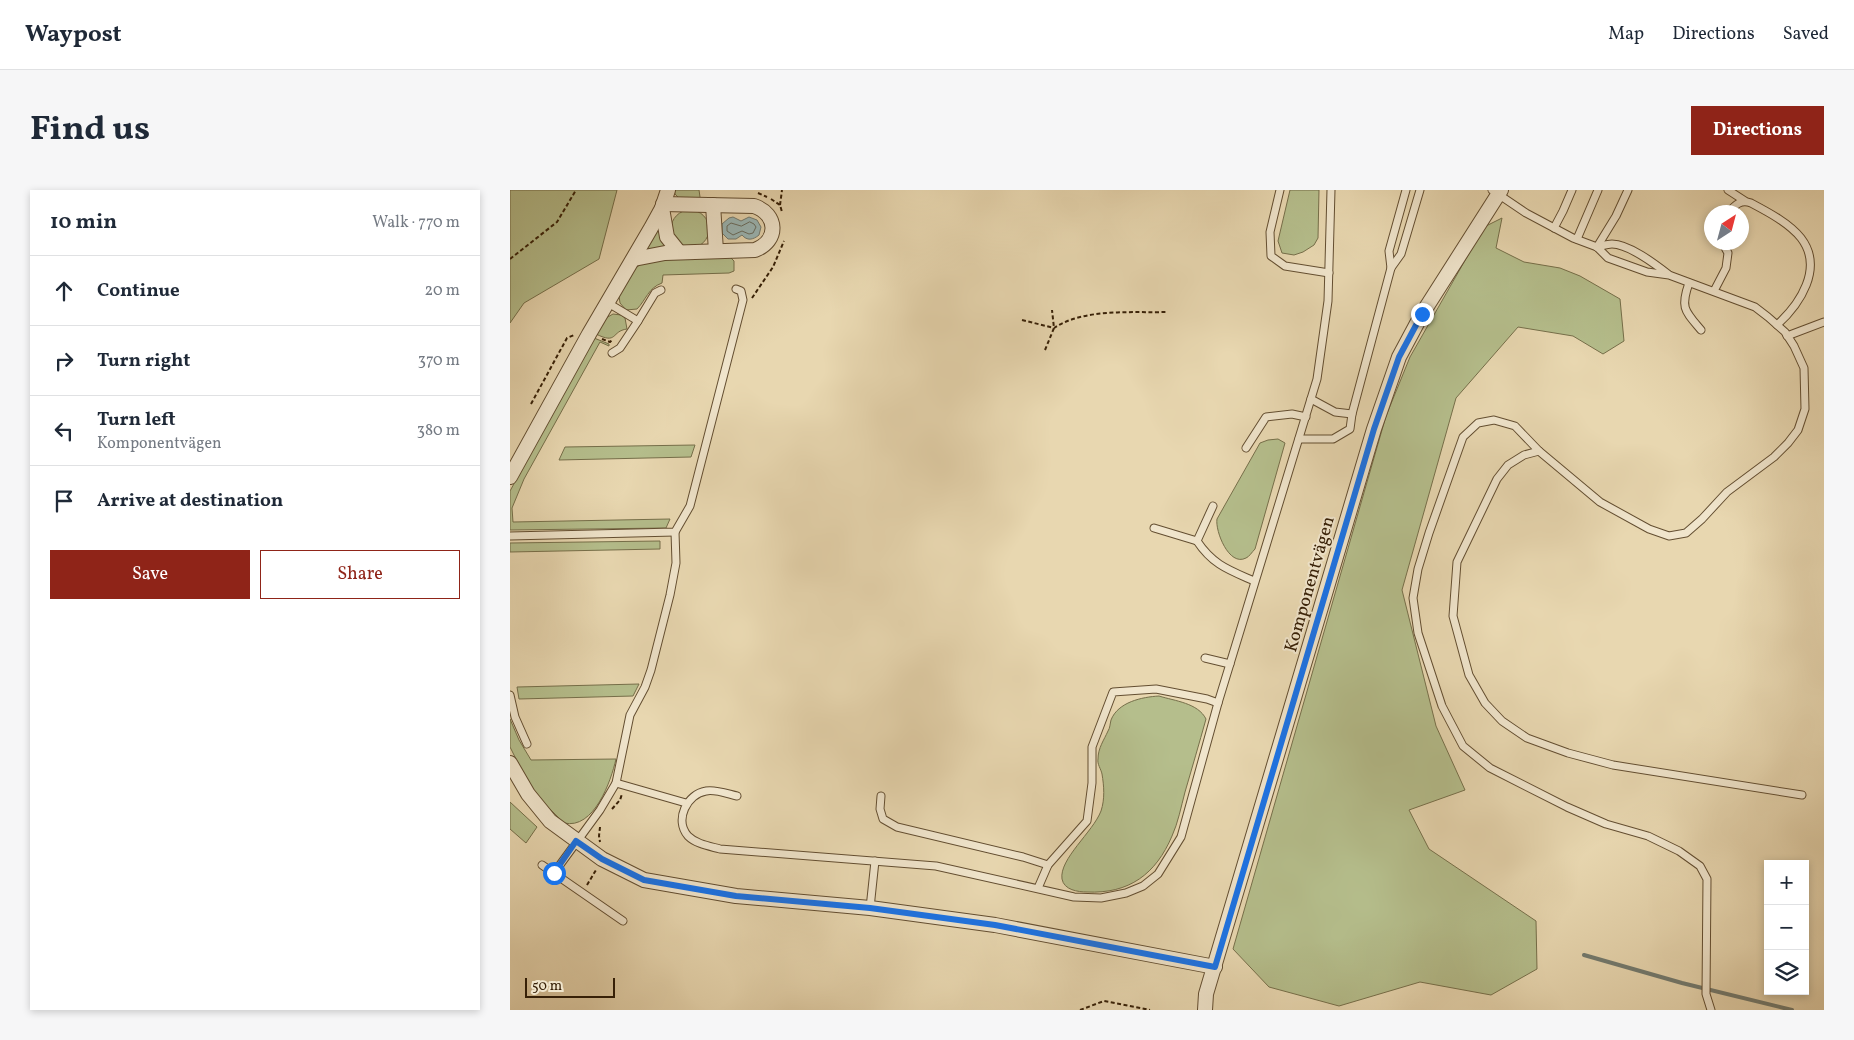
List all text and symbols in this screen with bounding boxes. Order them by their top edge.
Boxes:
text: Waypost [25,18,122,52]
text: Map [1608,22,1644,47]
text: Directions [1672,22,1755,47]
text: Saved [1783,22,1829,47]
text: Find us [30,106,150,154]
button: Directions [1691,106,1824,155]
north arrow [1704,205,1749,250]
text: 10 min [50,208,117,237]
text: Walk · 770 m [372,212,460,234]
icon: ahead [50,277,78,305]
text: Continue [97,278,180,304]
text: 20 m [425,280,460,302]
route end [1411,303,1434,326]
icon: right [50,347,78,375]
text: Turn right [97,348,190,374]
text: 370 m [418,350,460,372]
text: Turn left [97,407,176,433]
icon: left [50,417,78,445]
text: 380 m [417,420,460,442]
text: Komponentvägen [97,433,222,455]
icon: arrive [50,487,78,515]
text: Arrive at destination [97,488,283,514]
street label: Komponentvägen [1279,513,1342,655]
button: Save [50,550,250,599]
button: Share [260,550,460,599]
map controls [1764,860,1809,995]
button: + [1764,860,1809,905]
route start [543,862,566,885]
button: − [1764,905,1809,950]
button: layers [1764,950,1809,995]
scale bar [525,975,615,998]
text: 50 m [532,977,562,996]

